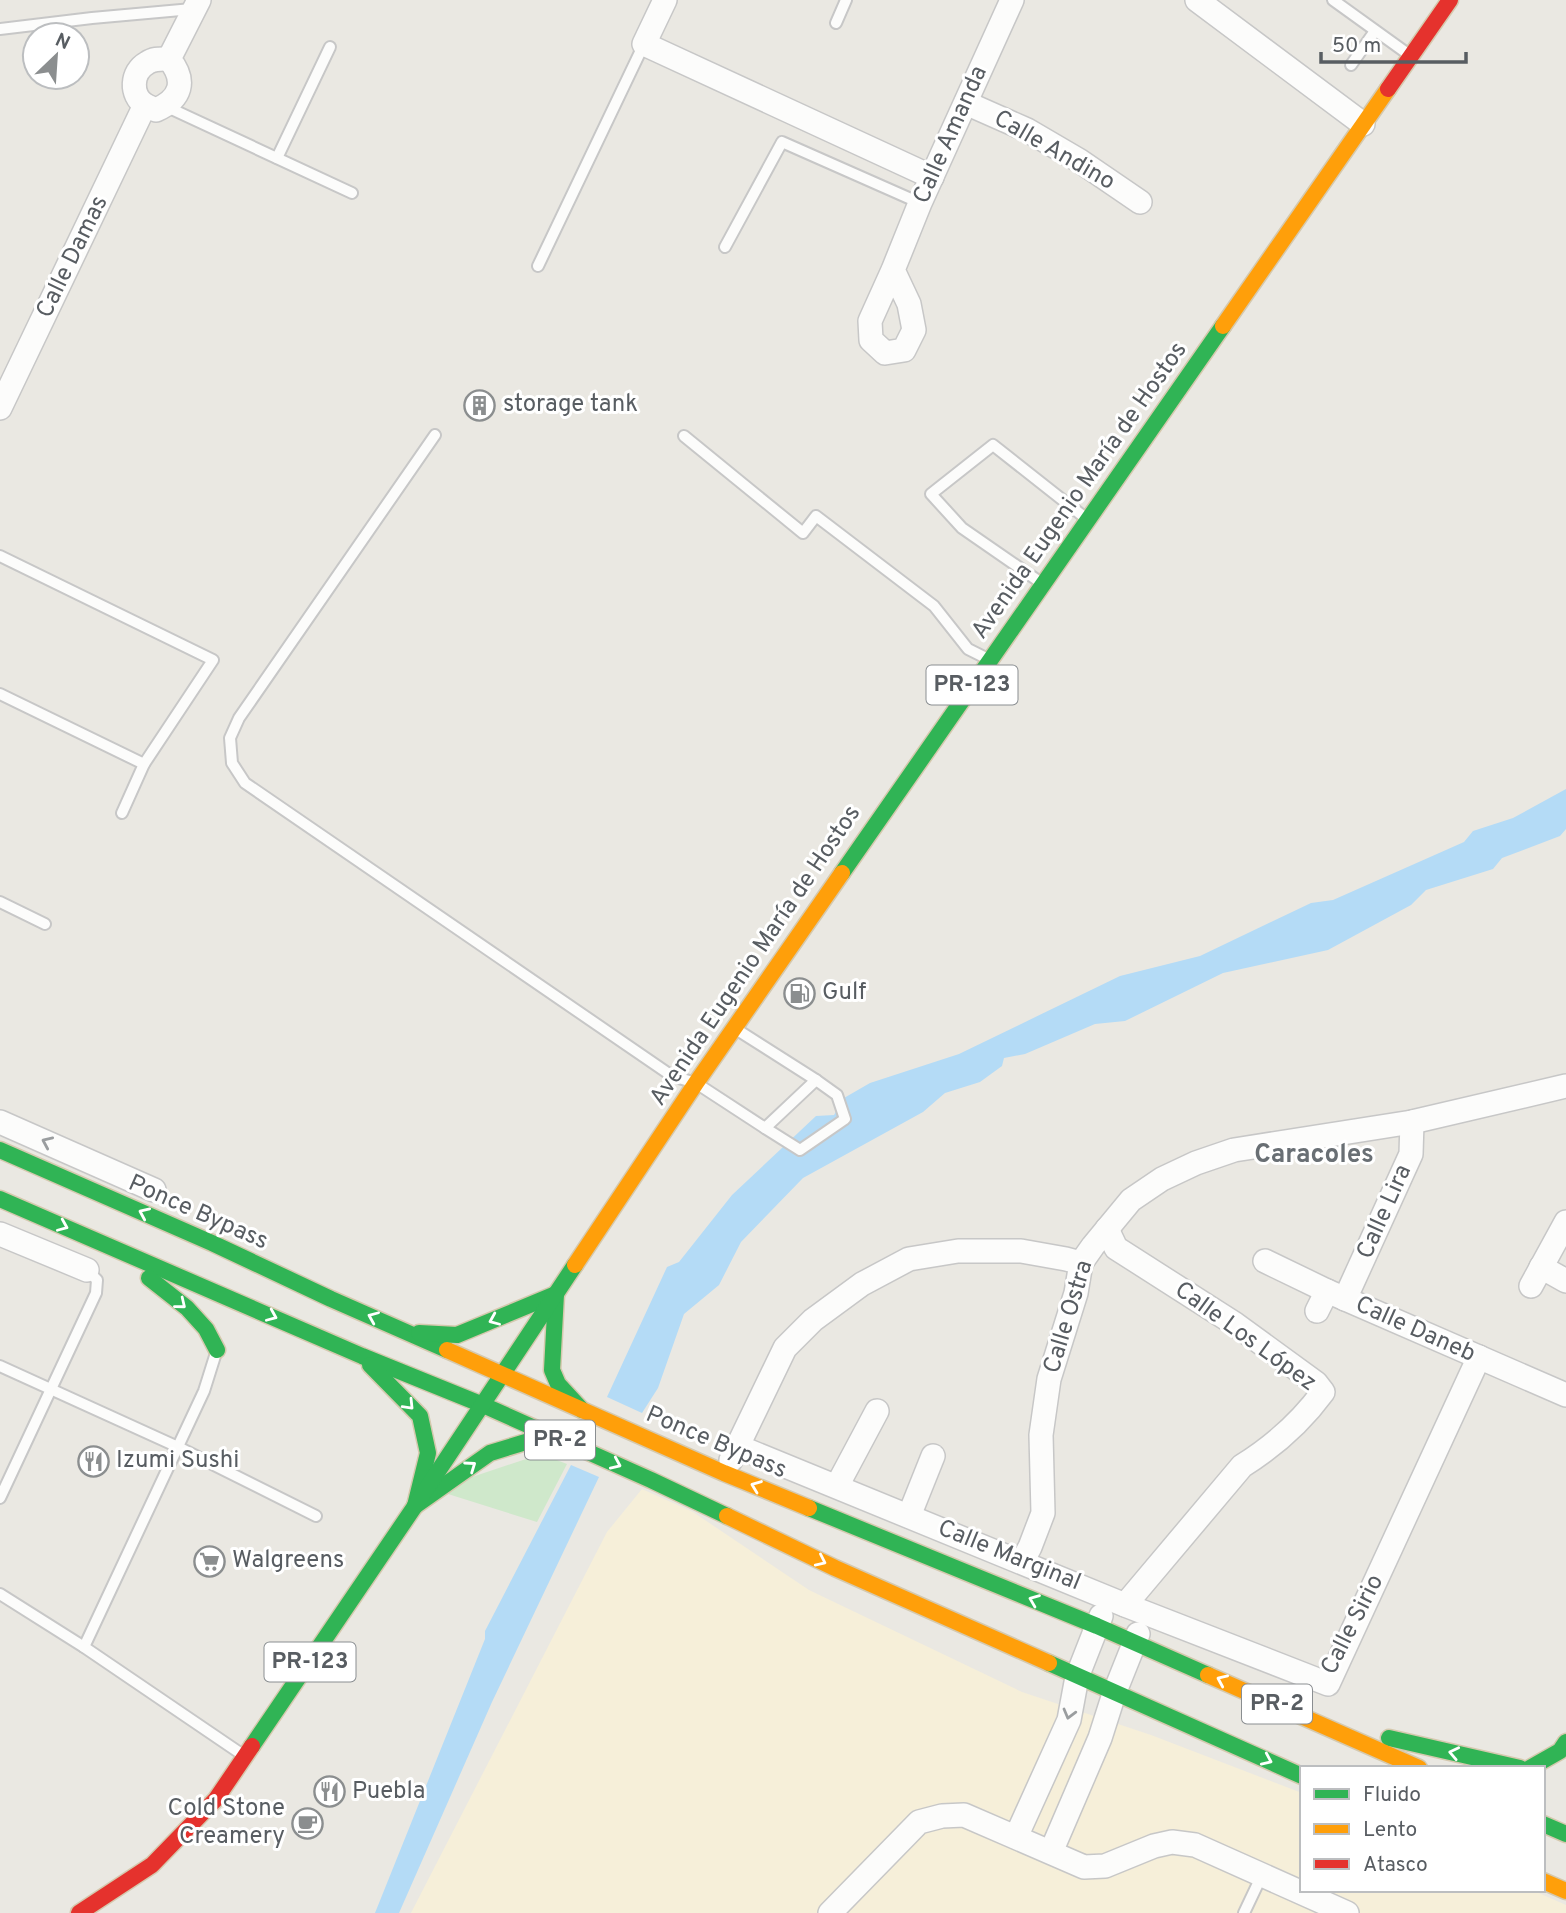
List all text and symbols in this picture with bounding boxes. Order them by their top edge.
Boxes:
north arrow [21,21,91,91]
scale bar [1321,21,1466,65]
text: N [51,29,74,56]
text: 50 m [1332,33,1381,60]
street label: Calle Amanda [907,61,995,209]
street label: Calle Andino [988,104,1120,198]
street label: Calle Damas [30,191,116,323]
street label: Avenida Eugenio María de Hostos [966,336,1194,646]
building icon: storage tank [463,388,497,422]
place label: storage tank [503,390,638,420]
road number: PR-123 [926,666,1018,705]
street label: Avenida Eugenio María de Hostos [644,800,868,1112]
fuel station icon: Gulf [782,976,816,1010]
place label: Gulf [822,978,866,1008]
one-way arrow [42,1136,54,1150]
district label: Caracoles [1254,1139,1374,1172]
street label: Calle Lira [1351,1160,1419,1264]
street label: Ponce Bypass [123,1169,273,1257]
one-way arrow [139,1207,151,1221]
one-way arrow [55,1218,68,1232]
street label: Calle Ostra [1038,1257,1100,1377]
street label: Calle Los López [1168,1275,1322,1399]
street label: Calle Daneb [1350,1290,1480,1370]
one-way arrow [174,1296,186,1309]
one-way arrow [264,1308,277,1322]
one-way arrow [368,1311,381,1325]
one-way arrow [488,1312,500,1326]
one-way arrow [401,1397,414,1410]
street label: Ponce Bypass [641,1400,791,1486]
road number: PR-2 [525,1420,595,1460]
restaurant icon: Izumi Sushi [76,1444,110,1478]
place label: Izumi Sushi [116,1446,239,1476]
one-way arrow [608,1456,621,1470]
one-way arrow [463,1462,476,1474]
one-way arrow [750,1480,762,1494]
street label: Calle Marginal [933,1514,1085,1598]
supermarket icon: Walgreens [192,1544,226,1578]
place label: Walgreens [232,1546,344,1576]
one-way arrow [814,1553,826,1567]
street label: Calle Sirio [1315,1570,1391,1680]
one-way arrow [1029,1595,1041,1609]
road number: PR-123 [264,1642,356,1681]
one-way arrow [1217,1674,1229,1688]
road number: PR-2 [1242,1684,1312,1723]
one-way arrow [1063,1708,1077,1720]
one-way arrow [1448,1746,1460,1761]
one-way arrow [1260,1752,1272,1766]
legend [1300,1766,1545,1892]
restaurant icon: Puebla [312,1775,346,1809]
place label: Puebla [352,1777,425,1807]
text: Fluido [1363,1782,1421,1809]
place label: Cold Stone Creamery [168,1794,285,1852]
cafe icon: Cold Stone Creamery [291,1806,325,1840]
text: Lento [1363,1817,1417,1844]
text: Atasco [1363,1852,1428,1879]

